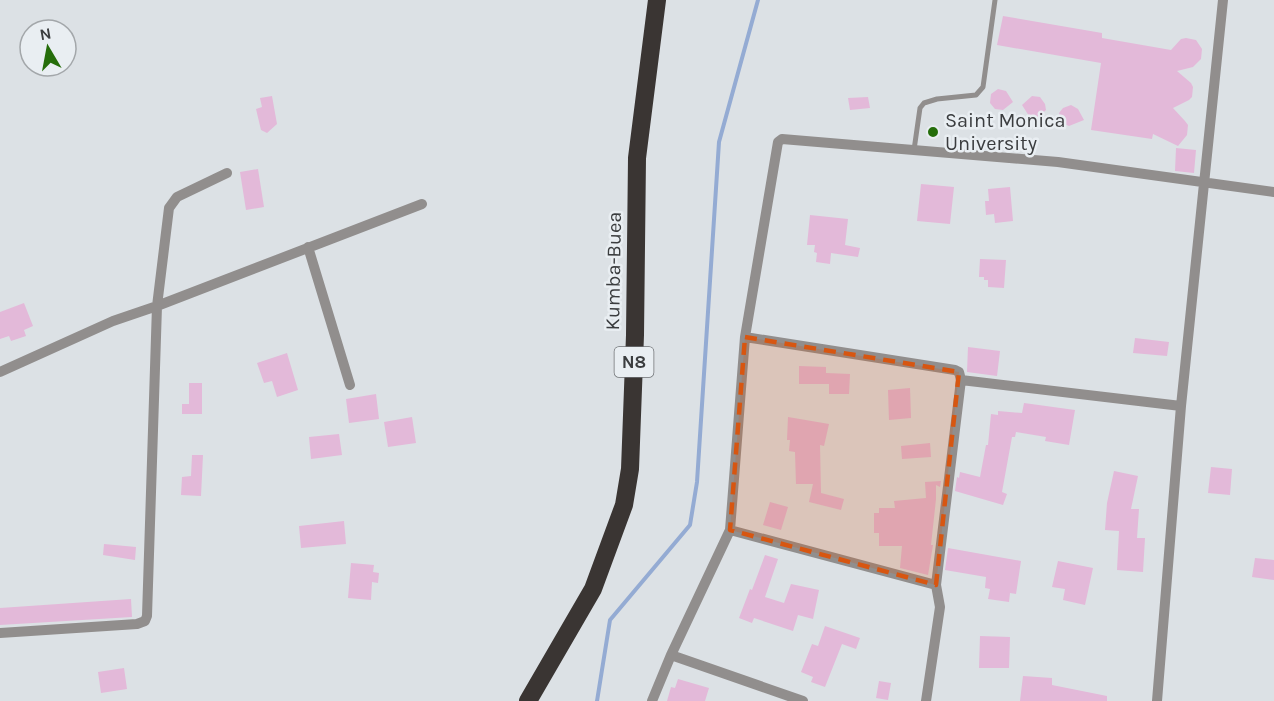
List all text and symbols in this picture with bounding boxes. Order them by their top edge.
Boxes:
north arrow [18,18,78,78]
text: N [38,23,53,44]
place label: Saint Monica University [945,109,1066,155]
marker: Saint Monica University [926,125,940,139]
street label: Kumba-Buea [601,212,626,331]
road number: N8 [614,347,654,377]

